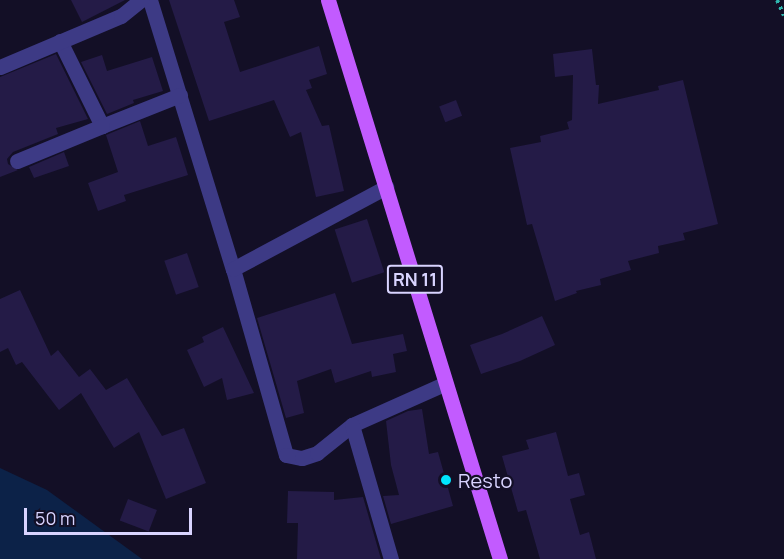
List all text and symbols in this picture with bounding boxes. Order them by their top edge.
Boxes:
road number: RN 11 [386,264,444,294]
place label: Resto [458,468,512,492]
marker: Resto [439,473,453,487]
scale bar [27,496,195,534]
text: 50 m [35,506,75,530]

